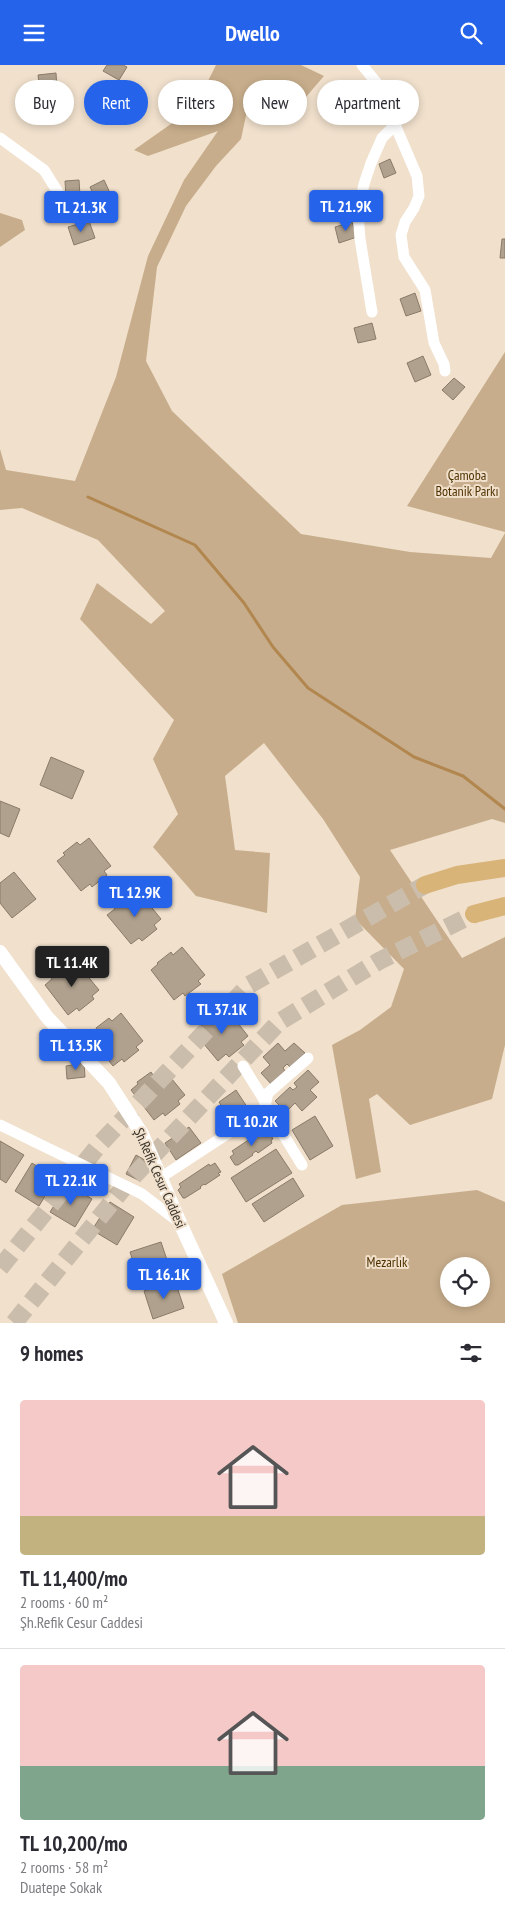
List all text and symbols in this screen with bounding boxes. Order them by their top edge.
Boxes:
icon: menu [20,19,48,47]
text: Dwello [225,19,280,47]
icon: search [457,19,485,47]
chip: Buy [15,80,74,125]
chip: Rent [84,80,148,125]
chip: Filters [158,80,233,125]
chip: New [243,80,307,125]
chip: Apartment [317,80,419,125]
pin: TL 21.9K [294,189,398,232]
pin: TL 21.3K [29,191,133,233]
text: TL 21.9K [320,196,372,216]
text: TL 21.3K [55,197,107,217]
park label: Çamoba Botanik Parkı [435,466,499,500]
pin: TL 12.9K [83,875,187,918]
text: TL 12.9K [109,882,161,902]
pin: TL 11.4K [20,945,124,988]
text: TL 11.4K [46,952,98,972]
pin: TL 37.1K [170,993,274,1035]
text: TL 37.1K [197,999,247,1019]
pin: TL 13.5K [24,1029,128,1071]
text: TL 13.5K [50,1035,102,1055]
pin: TL 10.2K [200,1105,304,1147]
text: TL 10.2K [226,1111,278,1131]
street label: Şh.Refik Cesur Caddesi [130,1125,190,1231]
pin: TL 22.1K [19,1163,123,1206]
text: TL 22.1K [45,1170,97,1190]
park label: Mezarlık [367,1253,408,1271]
pin: TL 16.1K [112,1257,216,1300]
map controls [440,1257,490,1307]
button: locate [440,1257,490,1307]
text: TL 16.1K [138,1264,190,1284]
icon: filters [457,1339,485,1367]
text: 9 homes [20,1340,83,1367]
icon: home [208,1432,298,1522]
text: TL 11,400/mo [20,1565,128,1592]
text: 2 rooms · 60 m² [20,1592,108,1612]
text: Şh.Refik Cesur Caddesi [20,1612,143,1632]
icon: home [208,1698,298,1788]
text: TL 10,200/mo [20,1830,128,1857]
text: 2 rooms · 58 m² [20,1857,108,1877]
text: Duatepe Sokak [20,1877,102,1897]

